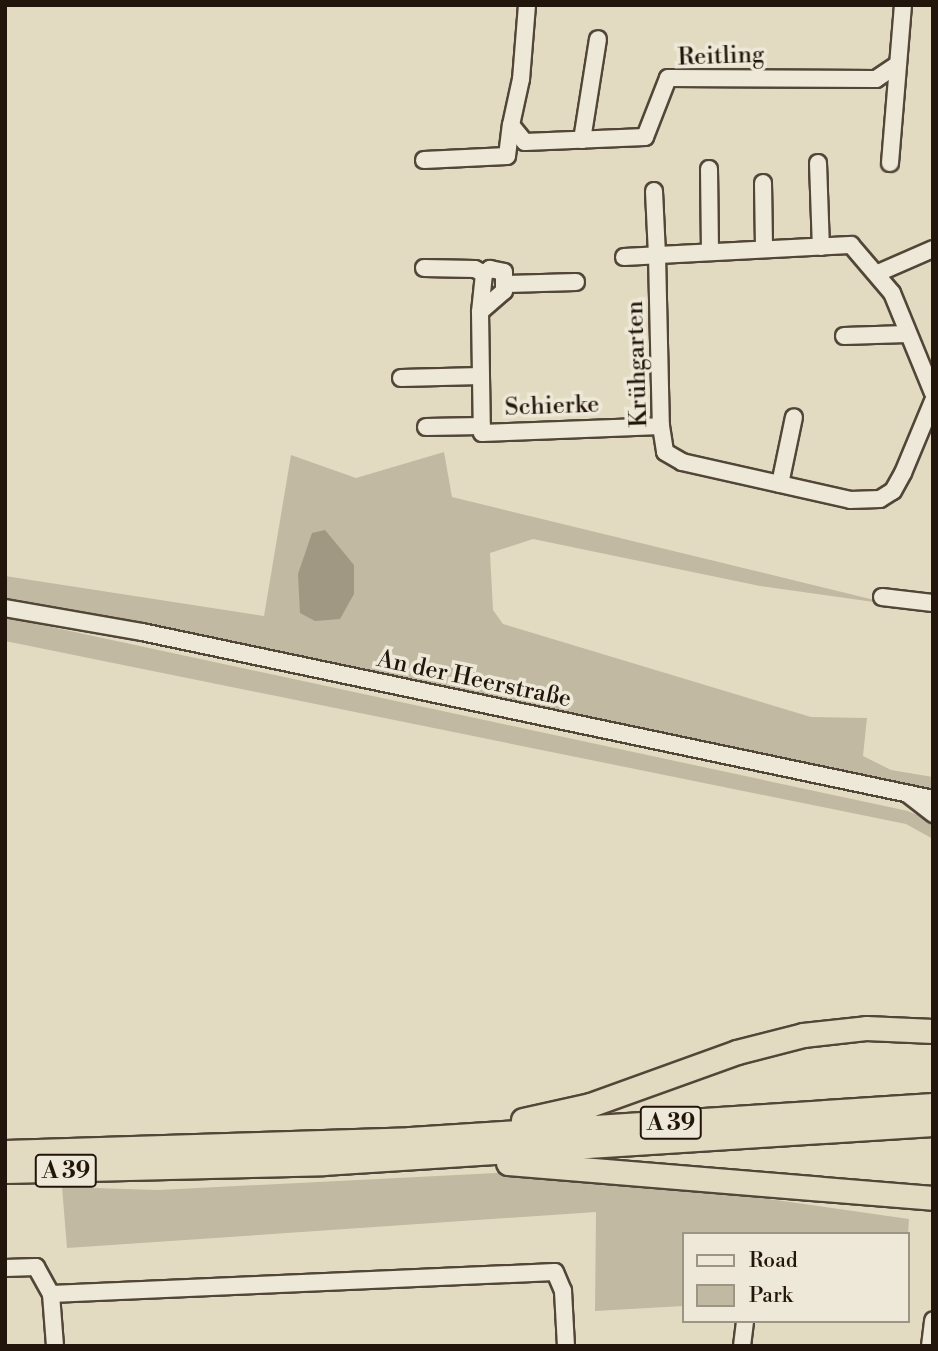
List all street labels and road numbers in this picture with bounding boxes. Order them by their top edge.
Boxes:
street label: Reitling [677,41,765,73]
street label: Krühgarten [621,300,655,428]
street label: Schierke [504,391,600,423]
street label: An der Heerstraße [374,645,574,715]
road number: A 39 [640,1104,702,1142]
road number: A 39 [34,1152,98,1190]

